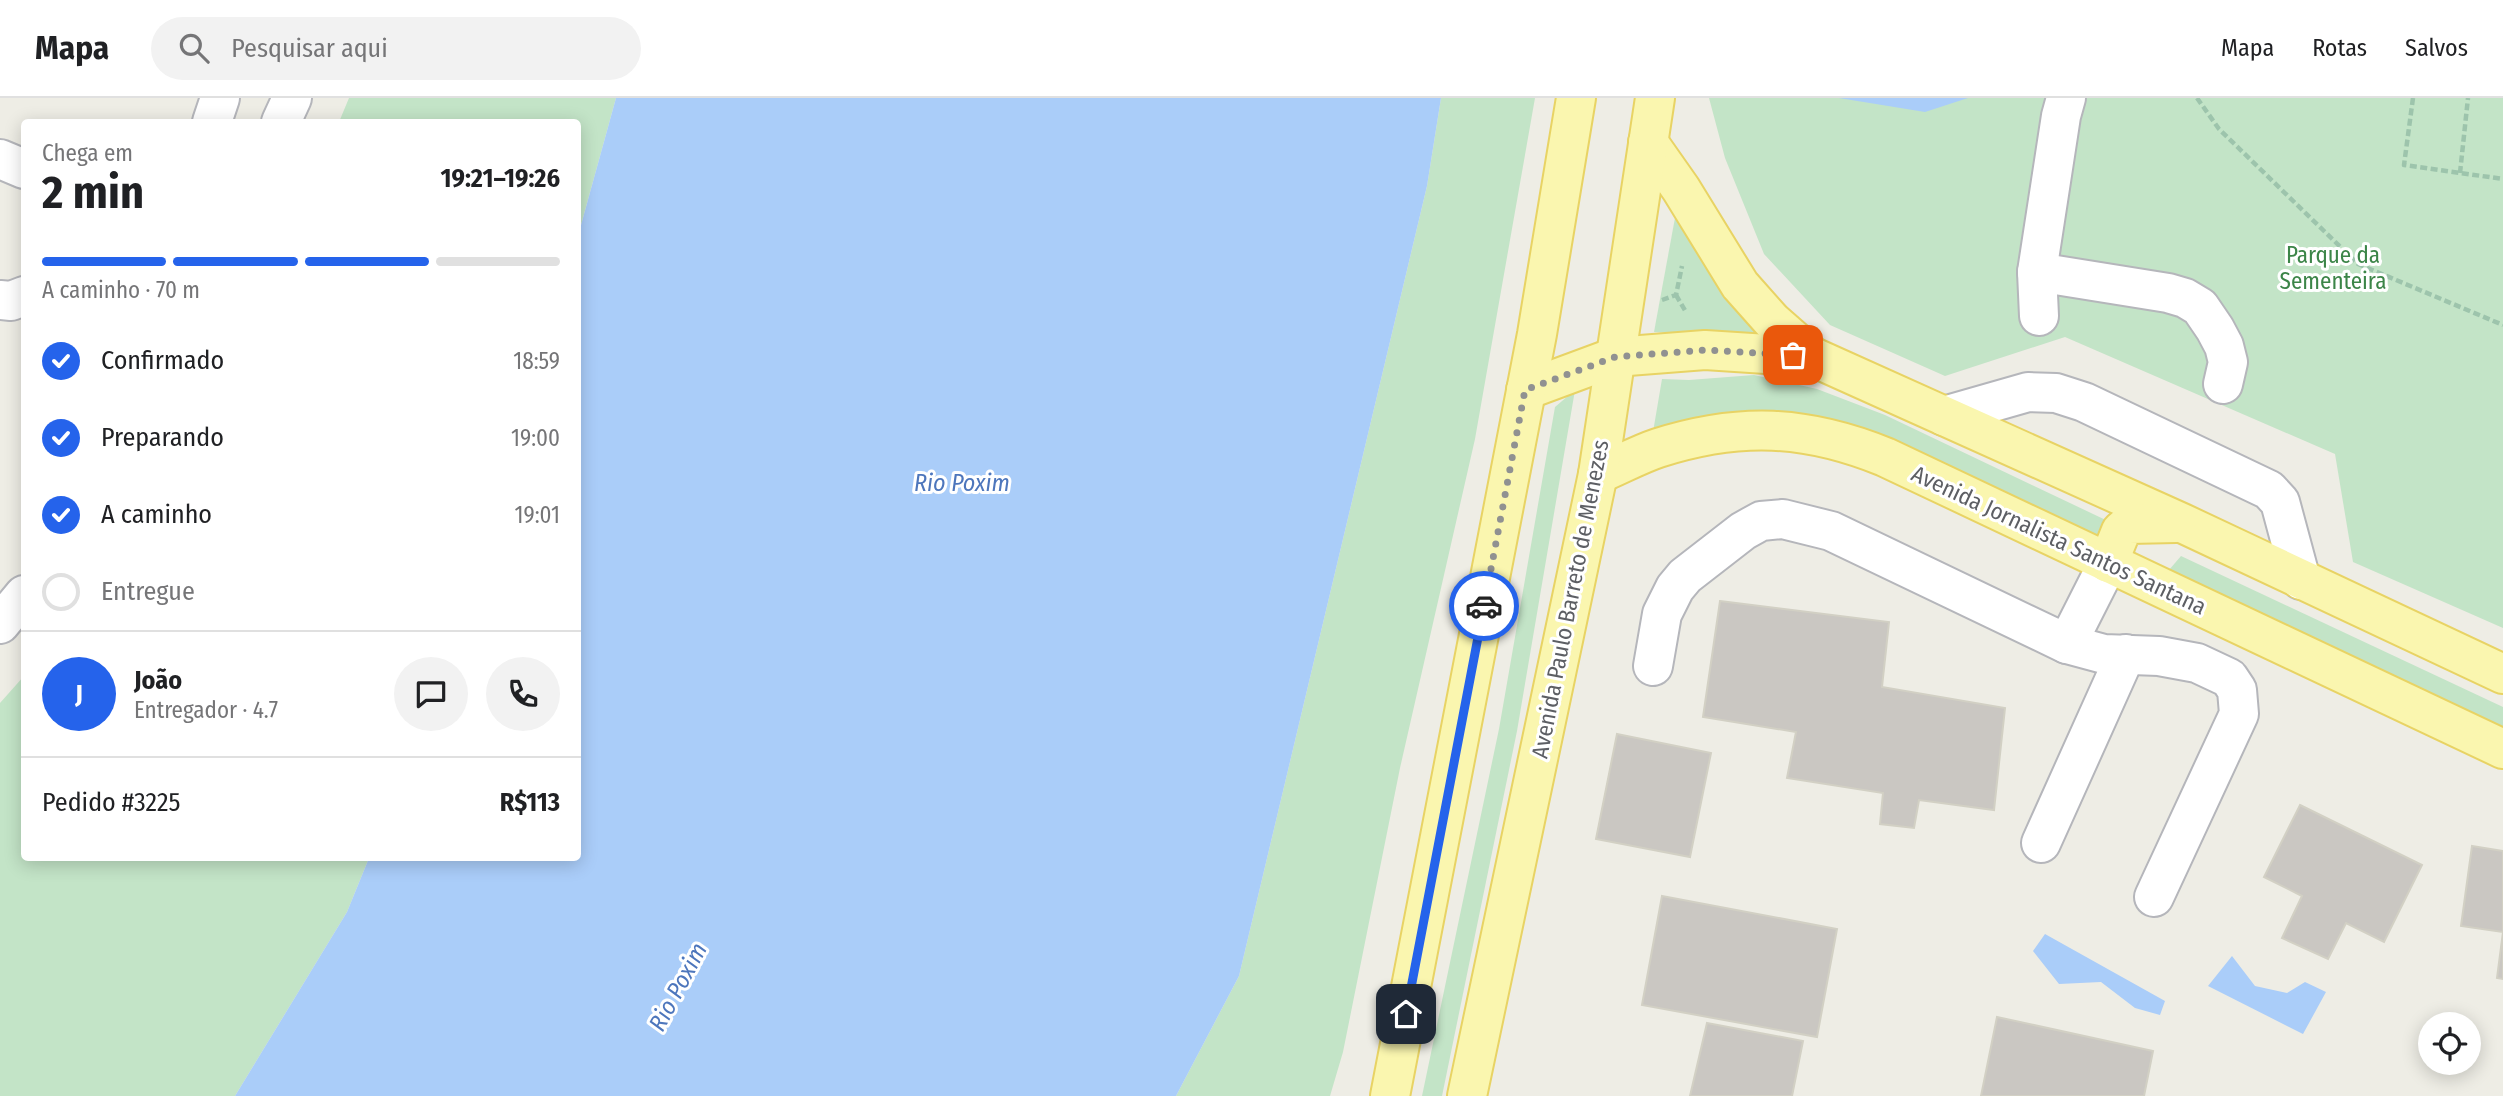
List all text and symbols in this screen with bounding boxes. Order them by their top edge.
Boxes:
search box [151,17,641,80]
text: Mapa [35,28,109,68]
icon: search [175,29,213,67]
text: Pesquisar aqui [231,33,388,64]
text: Mapa [2221,34,2274,62]
text: Rotas [2312,34,2367,62]
text: Salvos [2405,34,2468,62]
text: Chega em [42,139,133,167]
text: 19:21–19:26 [440,163,560,194]
text: 2 min [42,165,144,220]
park label: Parque da Sementeira [2280,241,2386,295]
text: A caminho · 70 m [42,276,200,304]
pin [1763,325,1823,385]
icon: bag [1774,336,1812,374]
icon: check [42,342,80,380]
text: Confirmado [101,345,224,376]
text: 18:59 [513,347,560,375]
icon: check [42,419,80,457]
text: Preparando [101,422,224,453]
text: 19:00 [511,424,560,452]
street label: Avenida Paulo Barreto de Menezes [1525,437,1615,761]
street label: Avenida Jornalista Santos Santana [1907,459,2211,621]
water label: Rio Poxim [914,469,1010,497]
icon: check [42,496,80,534]
text: A caminho [101,499,212,530]
text: 19:01 [515,501,560,529]
courier [1449,571,1519,641]
text: Entregue [101,576,195,607]
icon: car [1465,587,1503,625]
button: chat [394,657,468,731]
button: phone [486,657,560,731]
text: João [134,665,182,696]
text: J [75,679,83,710]
text: Entregador · 4.7 [134,696,278,724]
text: Pedido #3225 [42,787,180,818]
text: R$113 [500,787,560,818]
water label: Rio Poxim [643,938,713,1036]
pin [1376,984,1436,1044]
icon: home [1387,995,1425,1033]
map controls [2418,1012,2481,1075]
button: locate [2418,1012,2481,1075]

